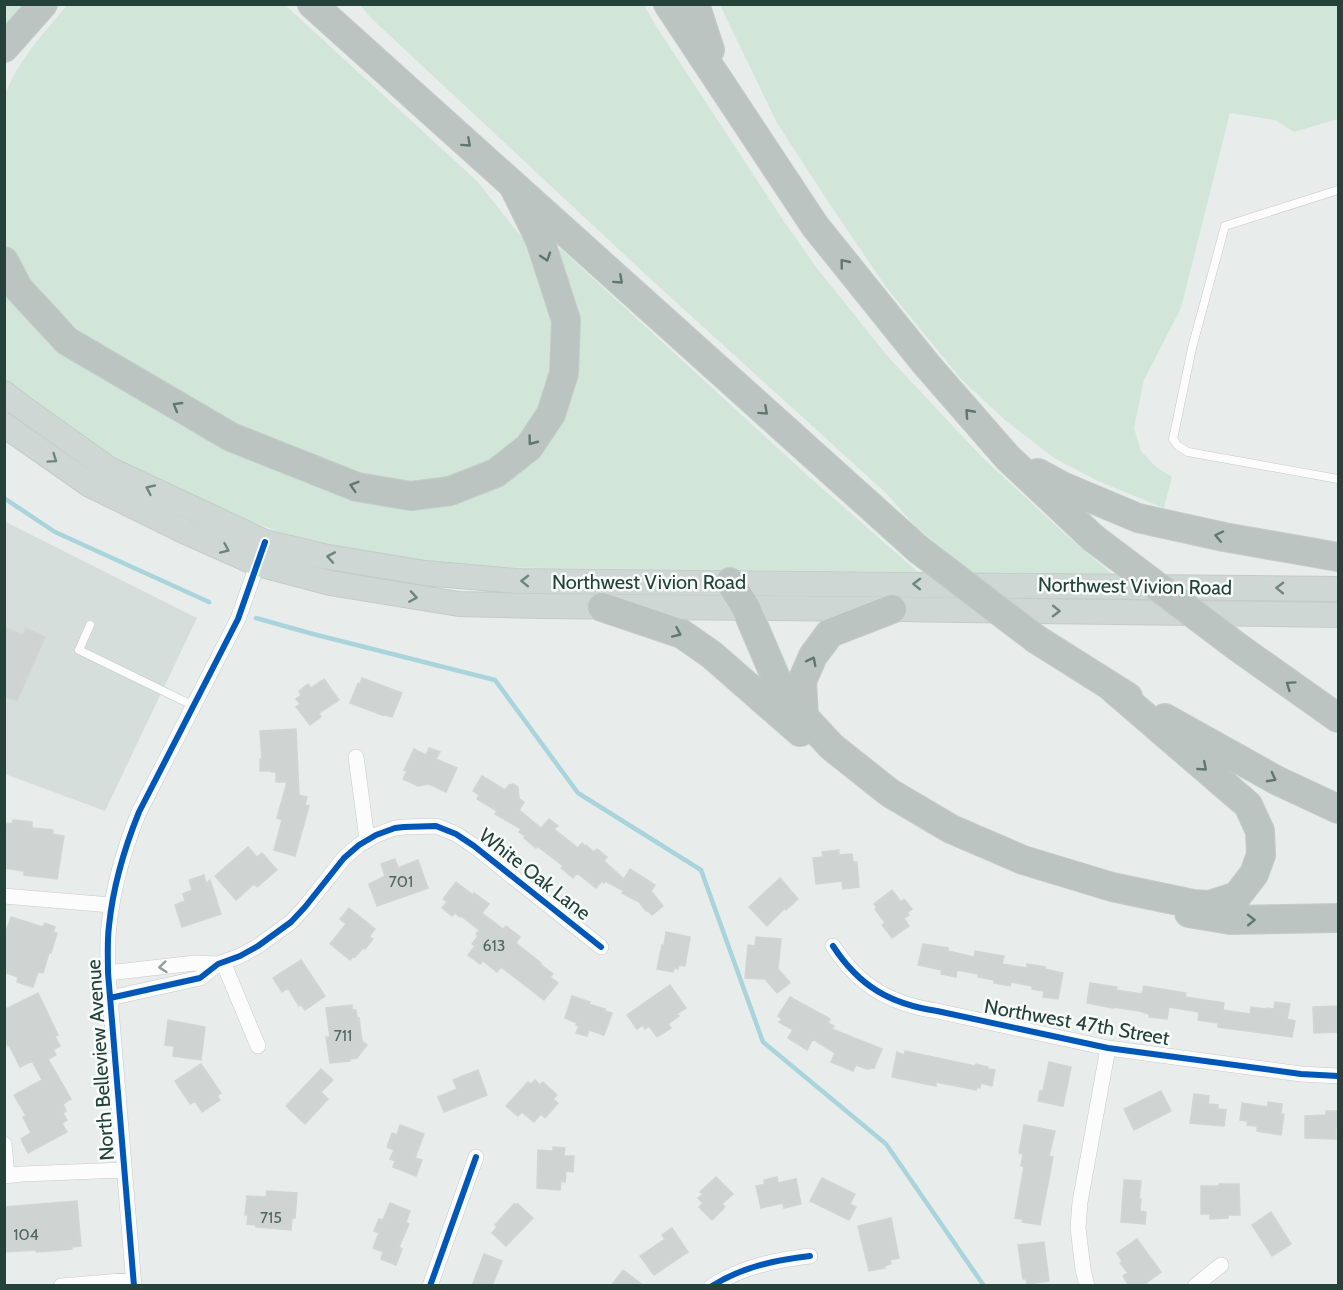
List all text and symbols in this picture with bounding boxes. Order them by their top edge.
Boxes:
one-way arrow [460,136,470,147]
one-way arrow [538,251,551,262]
one-way arrow [841,258,852,269]
one-way arrow [612,273,623,284]
one-way arrow [173,401,183,413]
one-way arrow [757,404,768,415]
one-way arrow [965,409,976,420]
one-way arrow [528,434,539,445]
one-way arrow [46,452,57,463]
one-way arrow [350,480,360,493]
one-way arrow [145,484,156,496]
one-way arrow [1214,530,1224,543]
one-way arrow [218,542,229,554]
one-way arrow [327,551,337,564]
street label: Northwest Vivion Road [552,570,746,594]
street label: Northwest Vivion Road [1038,572,1232,600]
one-way arrow [520,575,529,588]
one-way arrow [913,578,922,590]
one-way arrow [1276,582,1285,594]
one-way arrow [408,590,418,602]
one-way arrow [1051,605,1060,617]
one-way arrow [671,626,682,638]
one-way arrow [804,656,816,667]
one-way arrow [1286,681,1297,692]
one-way arrow [1196,760,1207,771]
one-way arrow [1266,771,1276,782]
street label: White Oak Lane [475,823,595,925]
house number: 701 [389,872,413,891]
one-way arrow [1246,913,1255,926]
house number: 613 [483,936,505,955]
street label: North Belleview Avenue [81,959,119,1161]
one-way arrow [158,960,167,973]
street label: Northwest 47th Street [982,994,1172,1050]
house number: 711 [334,1026,352,1045]
house number: 715 [260,1208,282,1227]
house number: 104 [13,1225,39,1244]

